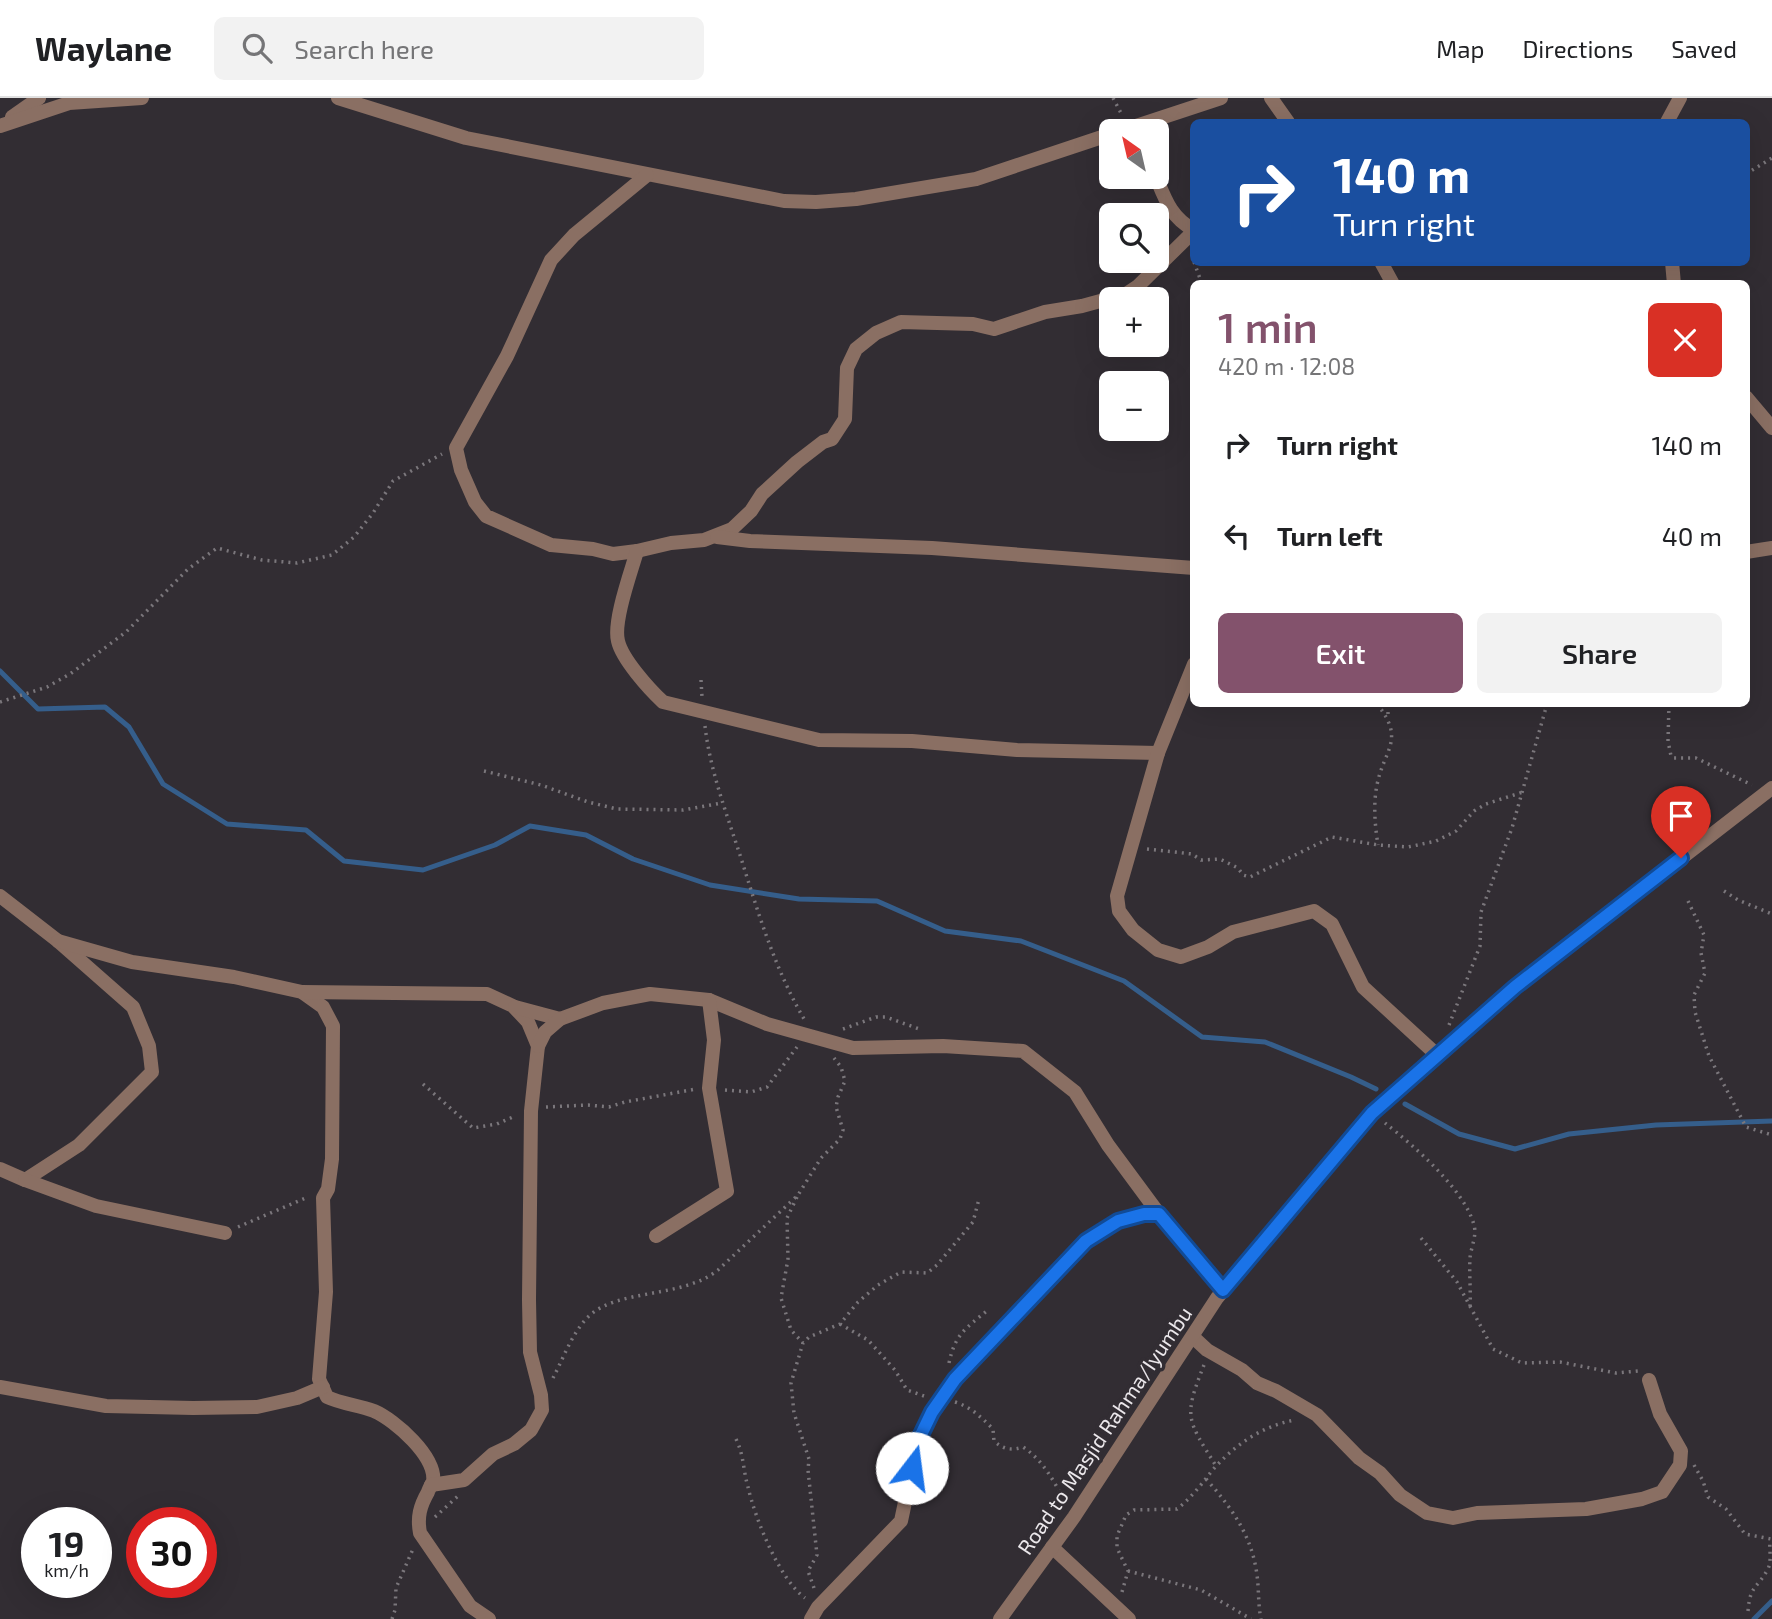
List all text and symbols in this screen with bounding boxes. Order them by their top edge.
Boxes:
search box [214,17,704,80]
text: Waylane [35,28,172,68]
icon: search [238,29,276,67]
text: Search here [294,33,434,64]
text: Map [1436,34,1484,63]
text: Directions [1522,34,1633,63]
text: Saved [1671,34,1737,63]
north arrow [1099,119,1169,189]
map controls [1099,119,1169,441]
text: 140 m [1333,144,1470,203]
icon: right [1218,147,1309,238]
button: search [1099,203,1169,273]
text: Turn right [1333,204,1475,242]
button: + [1099,287,1169,357]
text: 1 min [1218,301,1318,351]
button: close [1648,303,1722,377]
text: 420 m · 12:08 [1218,352,1355,380]
button: − [1099,371,1169,441]
icon: right [1218,426,1256,464]
text: Turn right [1277,429,1398,460]
text: 140 m [1651,429,1722,460]
icon: left [1218,517,1256,555]
text: Turn left [1277,520,1383,551]
text: 40 m [1662,520,1722,551]
button: Exit [1218,613,1463,693]
button: Share [1477,613,1722,693]
pin [1651,786,1711,858]
icon: arrive [1662,797,1700,835]
street label: Road to Masjid Rahma/Iyumbu [1012,1301,1197,1559]
position arrow [875,1431,949,1505]
speed limit sign: 30 [126,1507,217,1598]
text: 19 [49,1522,84,1564]
text: km/h [44,1559,89,1581]

